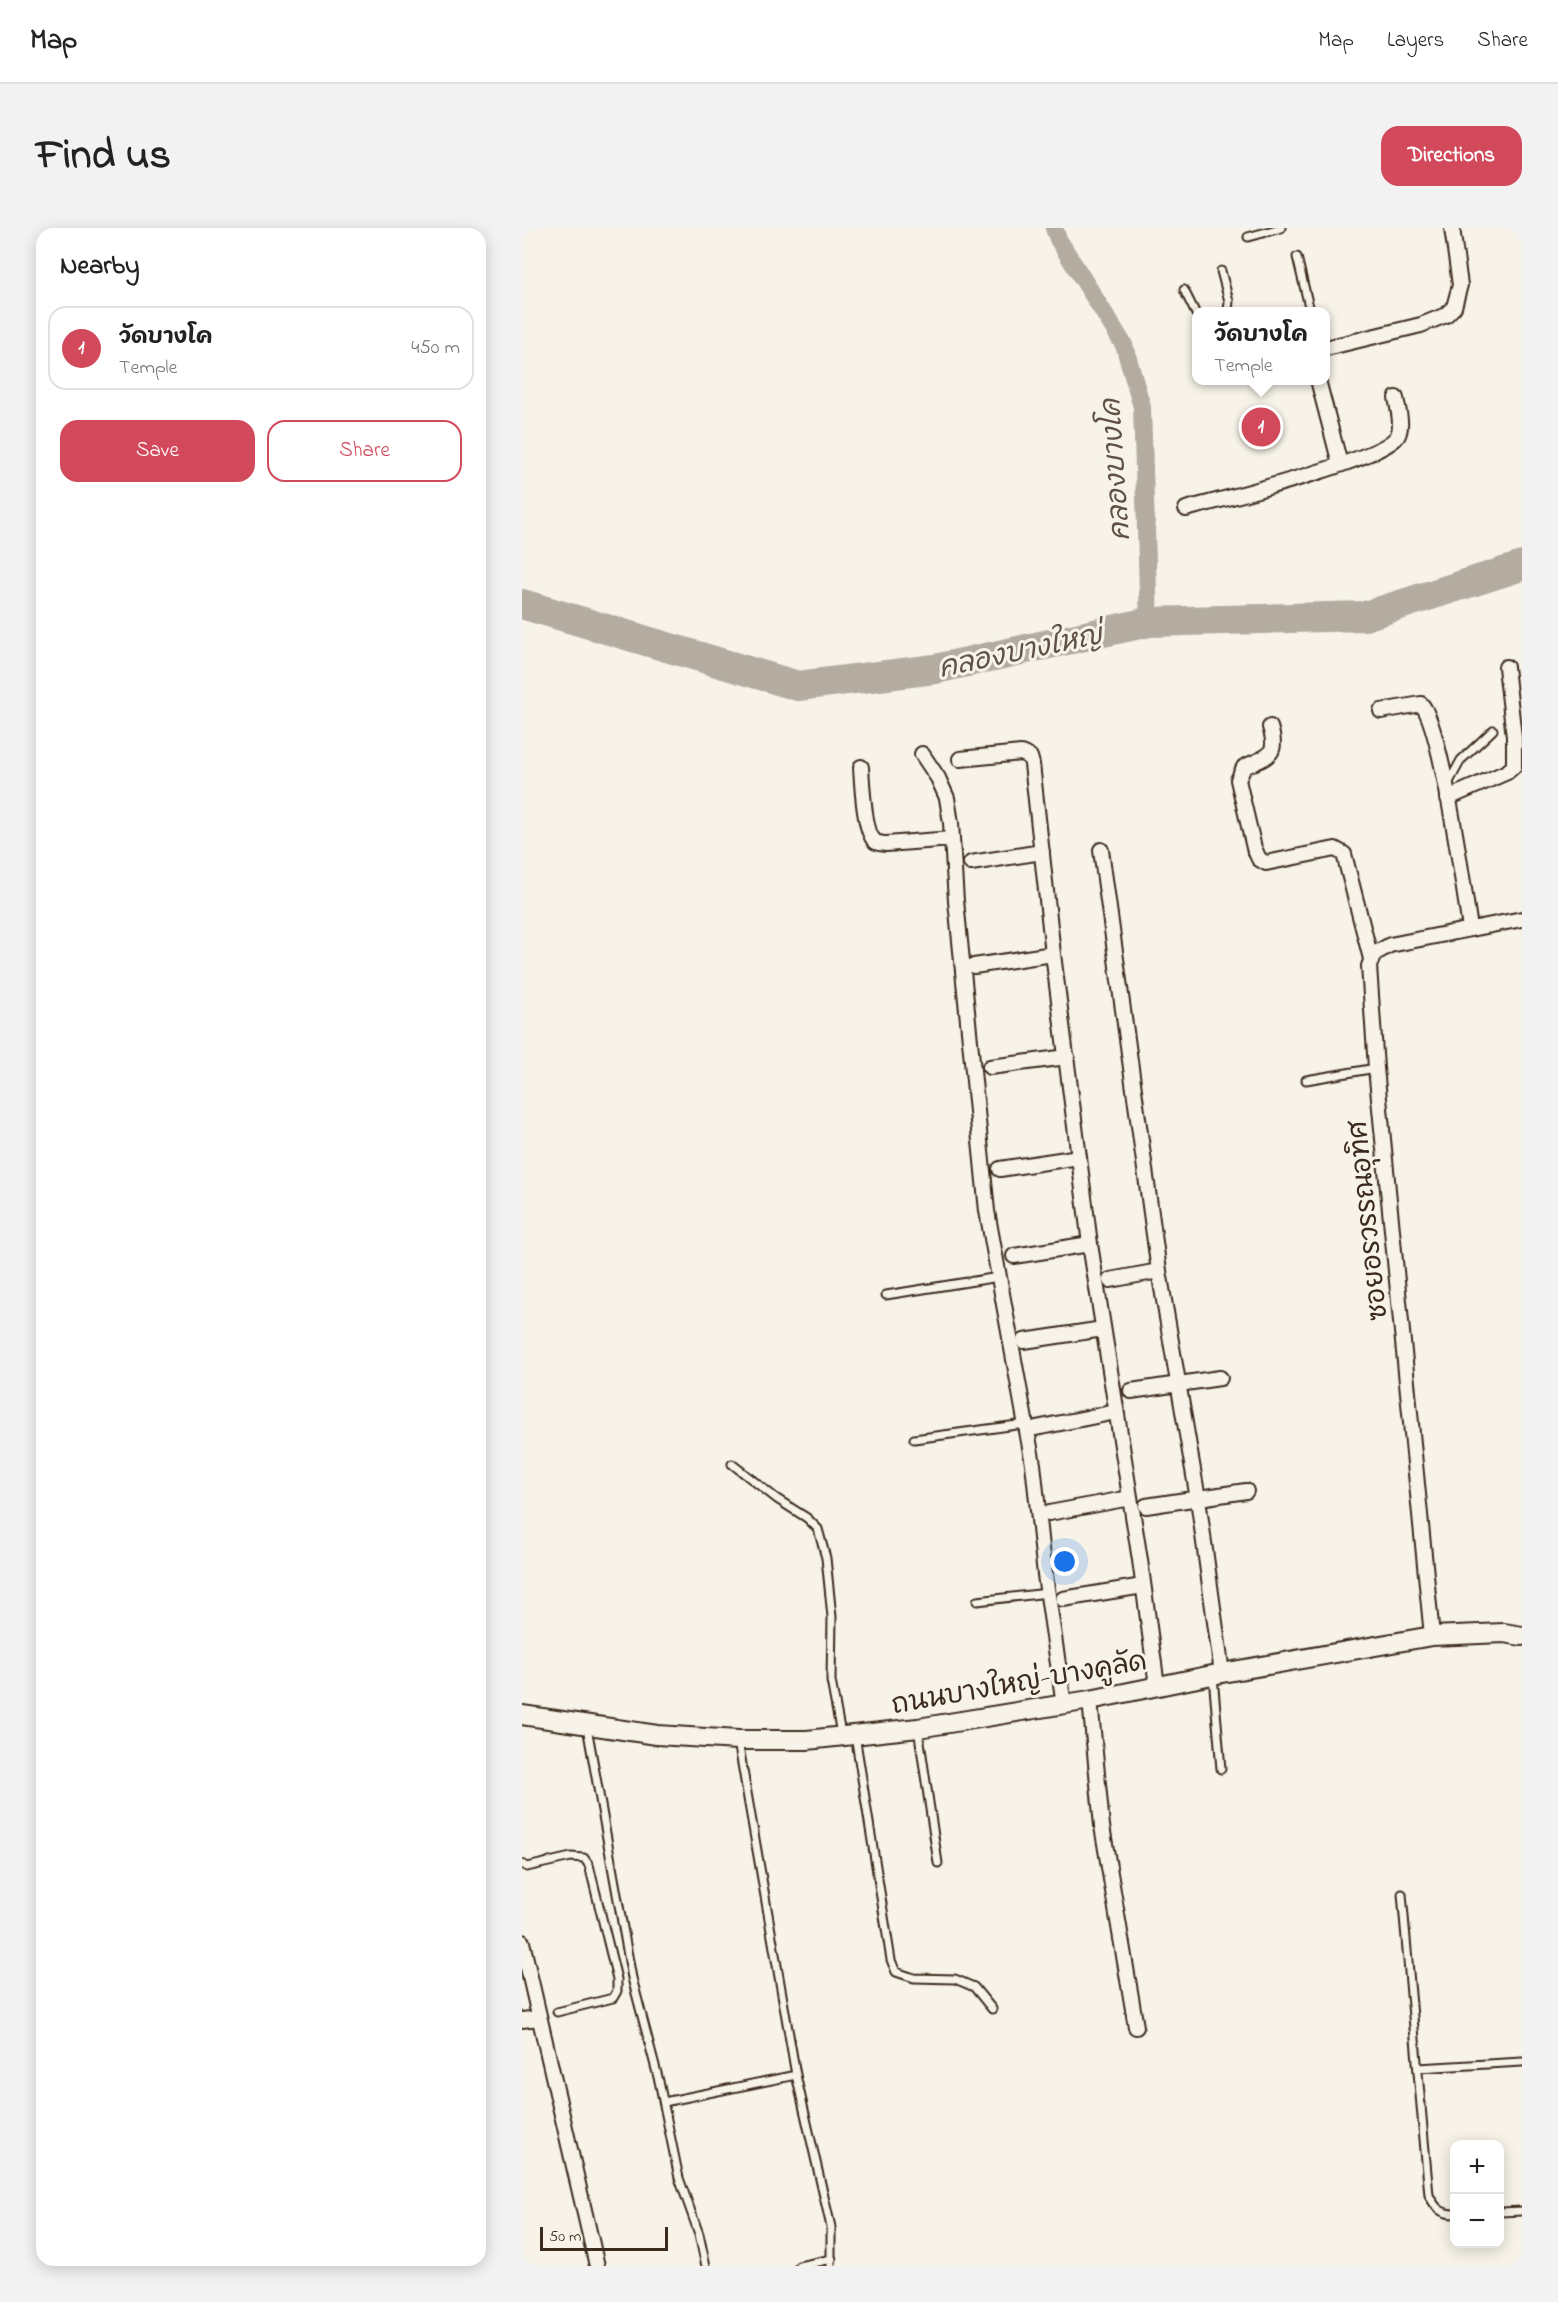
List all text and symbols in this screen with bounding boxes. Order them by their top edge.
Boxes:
text: Map [30,21,77,62]
text: Map [1318,26,1354,56]
text: Layers [1387,26,1444,56]
text: Share [1477,26,1528,56]
text: Find us [36,126,171,187]
button: Directions [1381,126,1522,186]
text: Nearby [60,248,139,286]
popup [1192,307,1330,385]
text: วัดบางโค [1214,320,1308,352]
text: วัดบางโค [119,322,213,354]
text: 1 [78,334,85,363]
text: 450 m [411,334,460,363]
text: Temple [1214,352,1273,381]
text: Temple [119,354,178,383]
water label: คลองบางโค [1091,395,1143,542]
pin: 1 [1242,404,1280,450]
button: Save [60,420,255,482]
button: Share [267,420,462,482]
water label: คลองบางใหญ่ [935,614,1111,691]
street label: ซอยอรวรรณอุทิศ [1339,1117,1399,1322]
your location [1050,1547,1079,1576]
street label: ถนนบางใหญ่-บางคูลัด [889,1642,1150,1726]
map controls [1450,2140,1504,2248]
button: + [1450,2140,1504,2194]
button: − [1450,2194,1504,2248]
scale bar [540,2224,668,2252]
text: 50 m [549,2225,581,2249]

